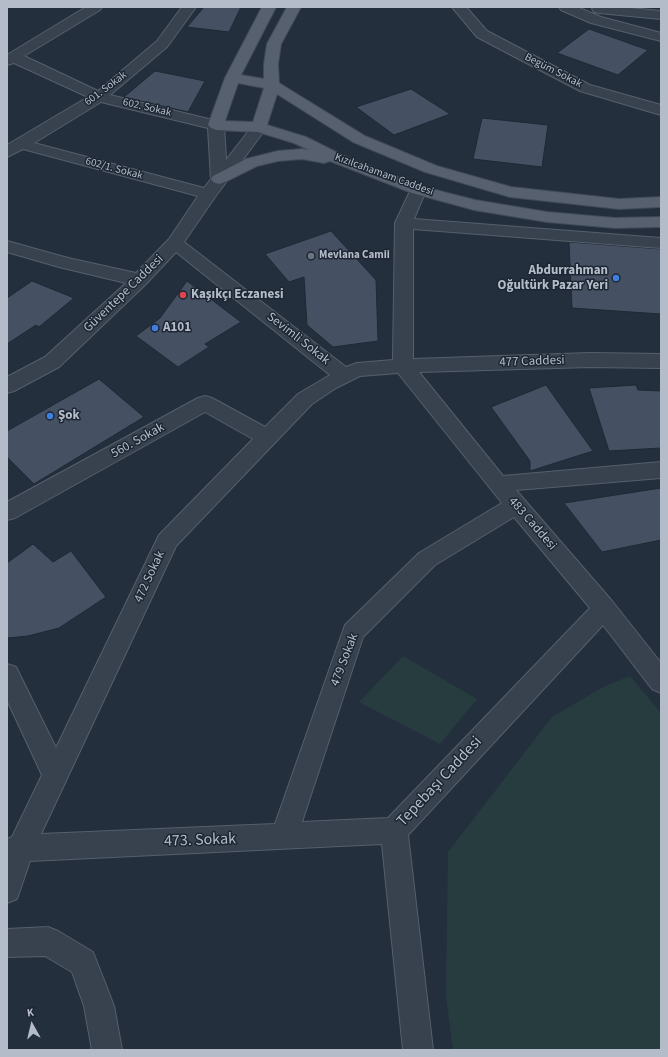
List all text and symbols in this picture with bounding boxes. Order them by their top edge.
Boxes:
street label: Begüm Sokak [522,51,584,91]
street label: 601. Sokak [82,69,130,109]
street label: 602. Sokak [121,96,173,120]
street label: Kızılcahamam Caddesi [333,151,435,199]
street label: 602/1. Sokak [84,155,144,183]
place label: Mevlana Camii [319,249,390,263]
marker: Mevlana Camii [306,251,316,261]
street label: Güventepe Caddesi [81,252,167,336]
place label: Abdurrahman Oğultürk Pazar Yeri [498,263,608,294]
marker: Abdurrahman Oğultürk Pazar Yeri [611,273,621,283]
place label: Kaşıkçı Eczanesi [191,287,283,303]
marker: Kaşıkçı Eczanesi [178,290,188,300]
street label: Sevimli Sokak [263,309,333,369]
place label: A101 [163,320,191,336]
marker: A101 [150,323,160,333]
street label: 477 Caddesi [499,353,565,371]
place label: Şok [58,408,80,424]
marker: Şok [45,411,55,421]
street label: 560. Sokak [109,420,167,462]
street label: 483 Caddesi [505,494,559,554]
street label: 472 Sokak [131,549,169,605]
street label: 479 Sokak [328,631,362,689]
street label: Tepebaşı Caddesi [393,733,487,831]
street label: 473. Sokak [164,830,236,852]
north arrow [12,1005,52,1045]
text: K [26,1005,35,1021]

